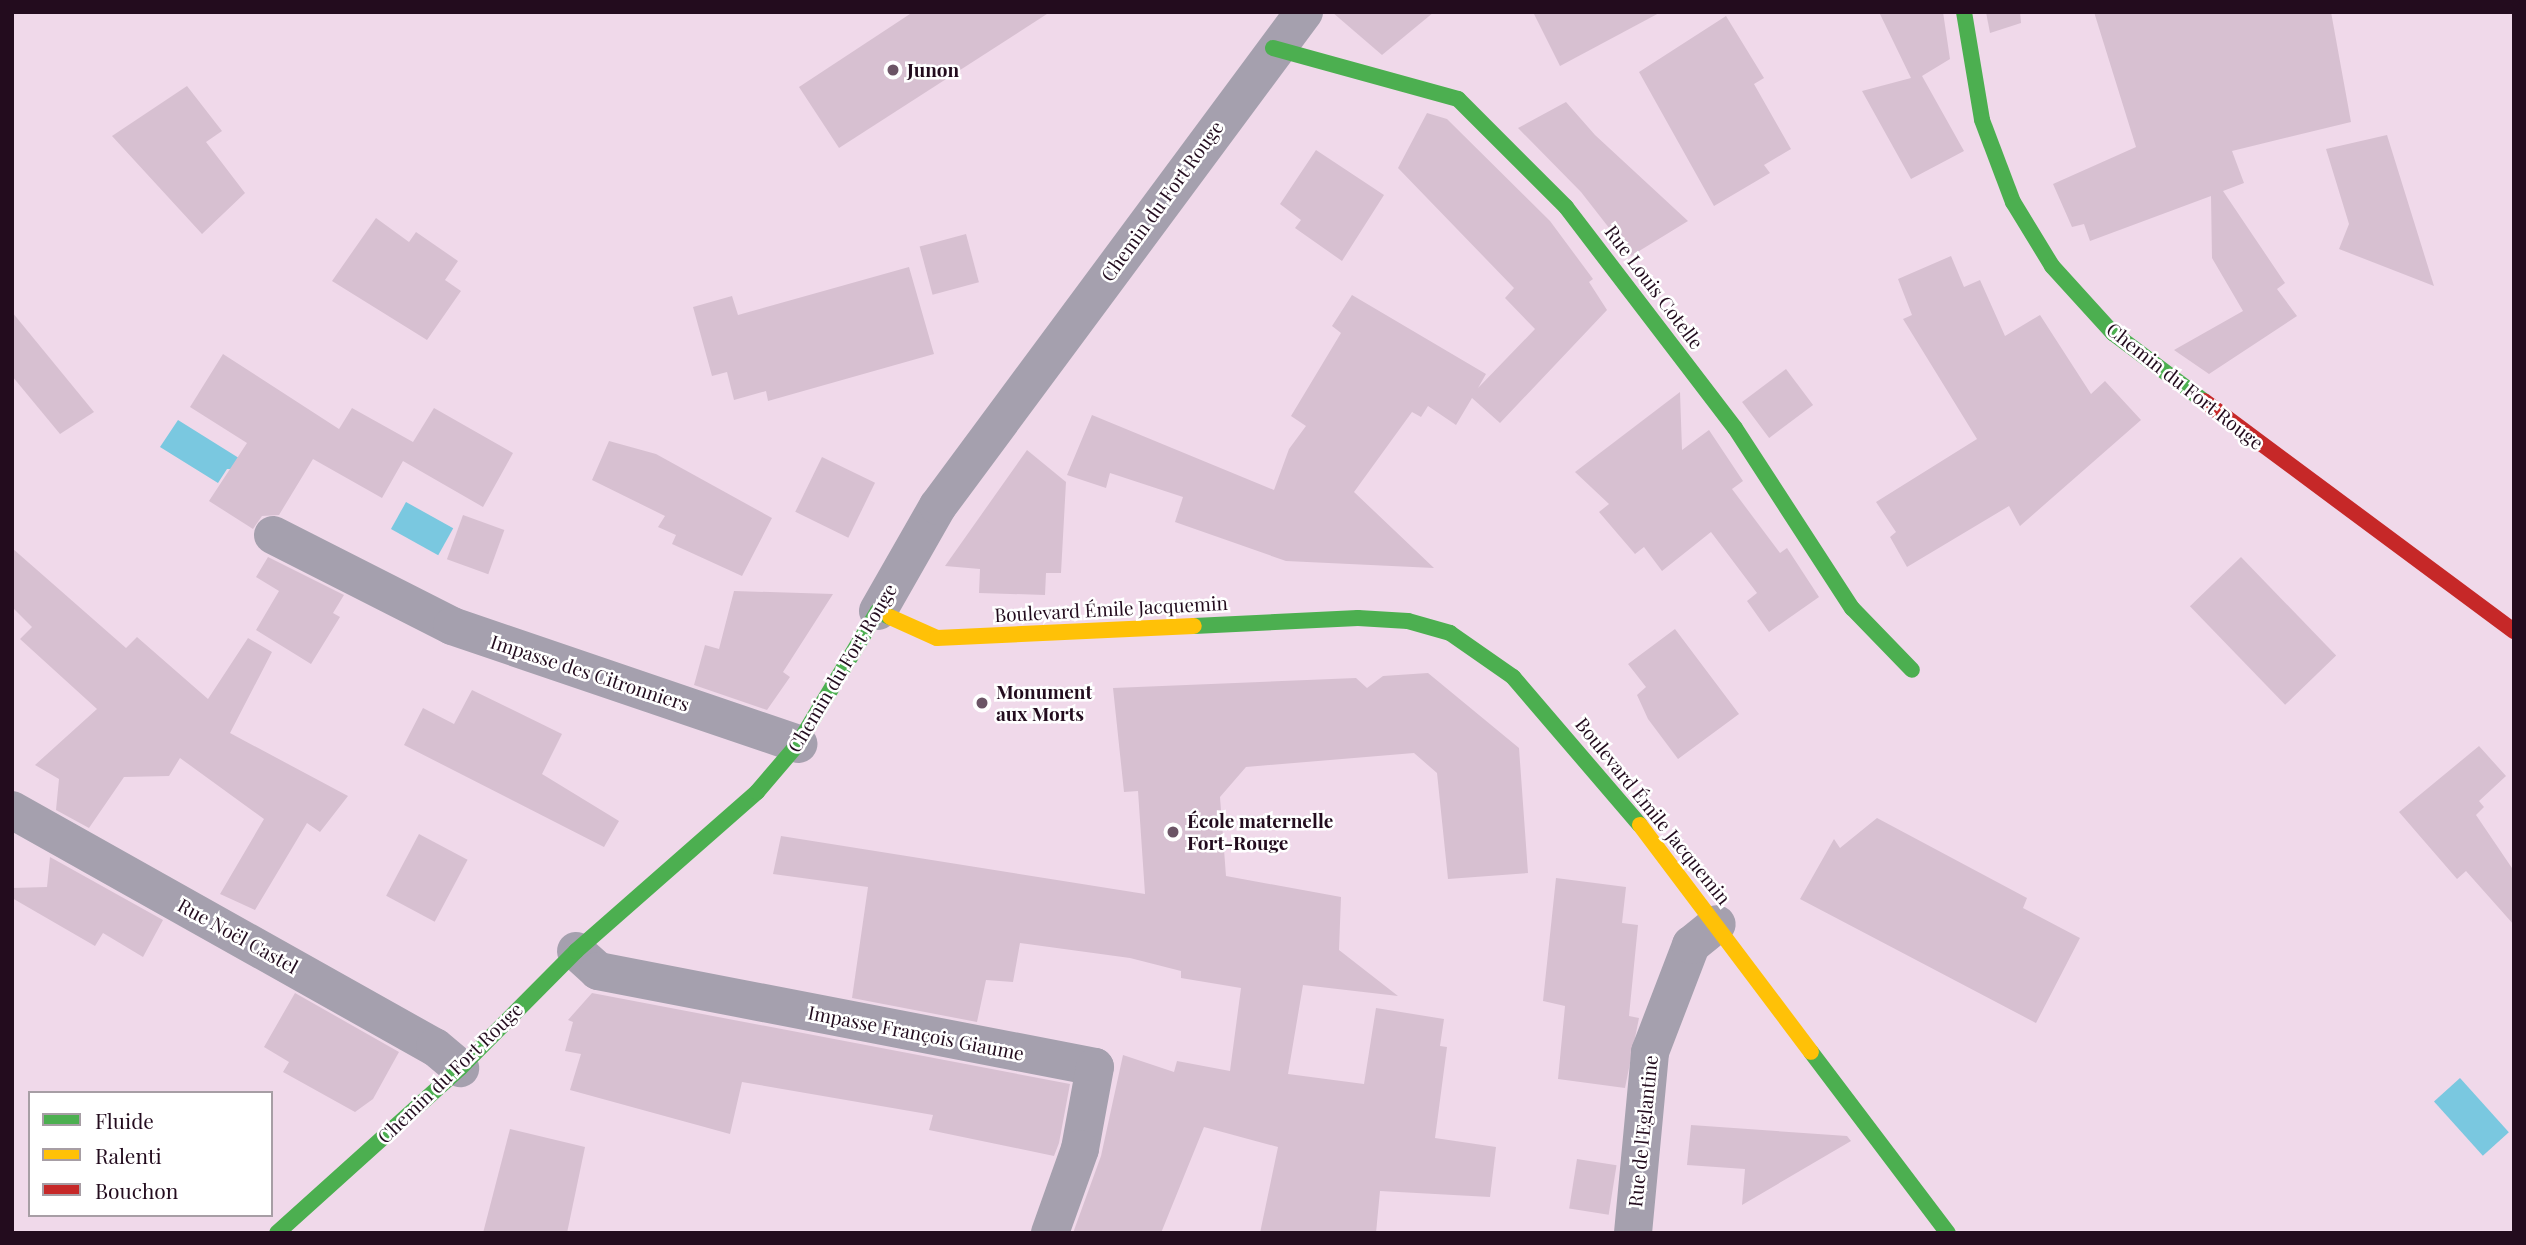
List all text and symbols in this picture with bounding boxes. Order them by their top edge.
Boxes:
place label: Junon [907,59,959,81]
marker: Junon [885,62,901,78]
street label: Chemin du Fort Rouge [1096,116,1228,286]
street label: Rue Louis Cotelle [1600,221,1708,353]
street label: Chemin du Fort Rouge [2102,318,2268,454]
street label: Chemin du Fort Rouge [783,579,901,757]
street label: Boulevard Émile Jacquemin [994,591,1228,627]
street label: Impasse des Citronniers [488,630,692,716]
place label: Monument aux Morts [996,681,1092,725]
marker: Monument aux Morts [974,695,990,711]
street label: Boulevard Émile Jacquemin [1571,713,1735,909]
place label: École maternelle Fort-Rouge [1187,810,1333,854]
marker: École maternelle Fort-Rouge [1165,824,1181,840]
street label: Rue Noël Castel [174,894,302,978]
street label: Chemin du Fort Rouge [373,998,527,1148]
street label: Impasse François Giaume [806,1001,1026,1065]
street label: Rue de l'Eglantine [1624,1054,1662,1208]
legend [28,1091,273,1217]
text: Fluide [95,1106,154,1134]
text: Ralenti [95,1141,162,1169]
text: Bouchon [95,1176,178,1204]

